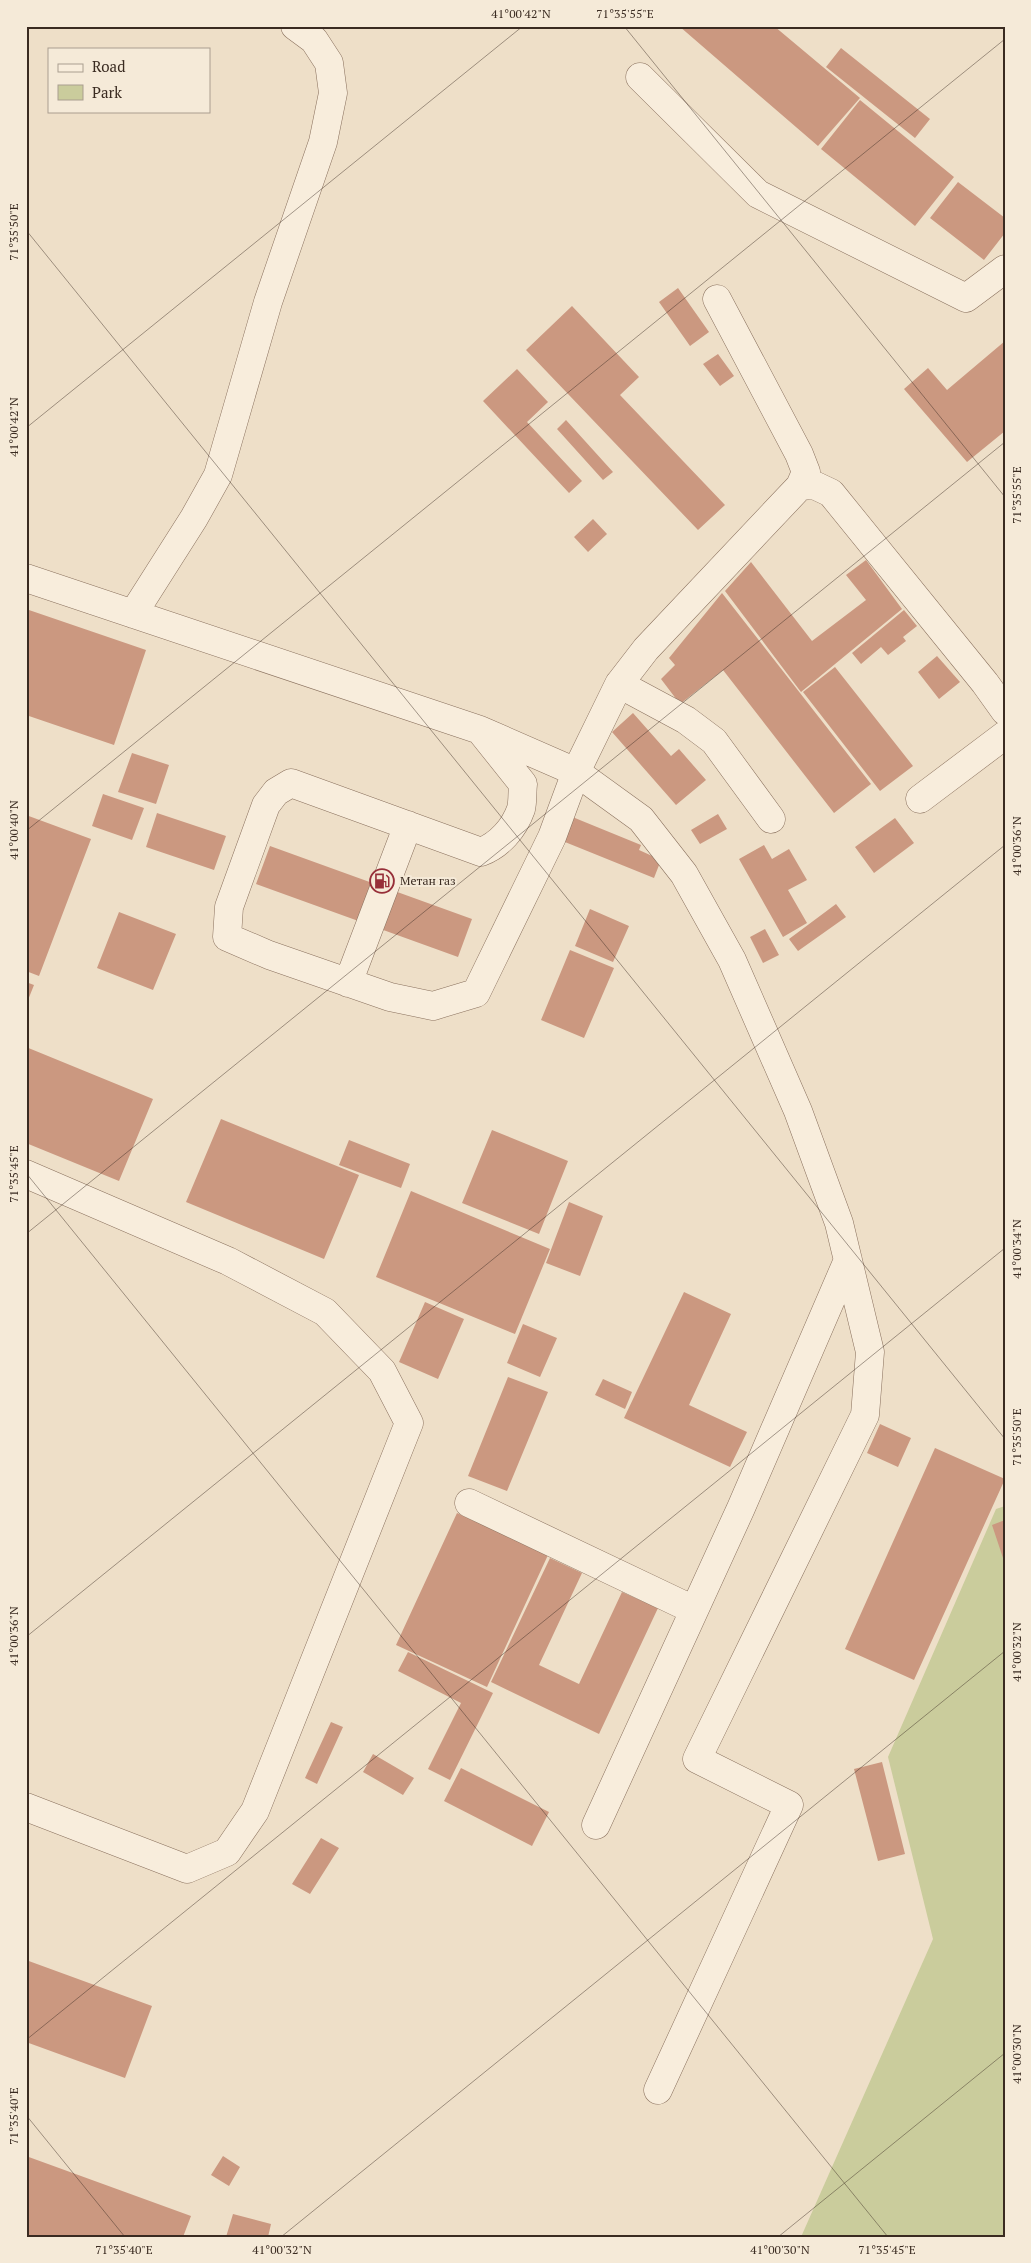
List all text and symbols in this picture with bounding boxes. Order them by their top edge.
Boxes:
text: 41°00'42"N [491,6,551,21]
text: 71°35'55"E [596,6,654,21]
legend [48,48,210,112]
text: Road [92,56,125,76]
text: Park [92,82,122,102]
text: 71°35'50"E [6,203,21,261]
text: 41°00'42"N [6,397,21,457]
text: 71°35'55"E [1009,466,1024,524]
text: 41°00'40"N [6,800,21,860]
text: 41°00'36"N [1009,816,1024,876]
fuel station icon: Метан газ [369,868,395,894]
place label: Метан газ [400,873,456,888]
text: 71°35'45"E [6,1145,21,1203]
text: 41°00'34"N [1009,1219,1024,1279]
text: 71°35'50"E [1009,1408,1024,1466]
text: 41°00'36"N [6,1606,21,1666]
text: 41°00'32"N [1009,1622,1024,1682]
text: 41°00'30"N [1009,2024,1024,2084]
text: 71°35'40"E [6,2087,21,2145]
text: 71°35'40"E [95,2242,153,2257]
text: 41°00'32"N [252,2242,312,2257]
text: 41°00'30"N [750,2242,810,2257]
text: 71°35'45"E [858,2242,916,2257]

